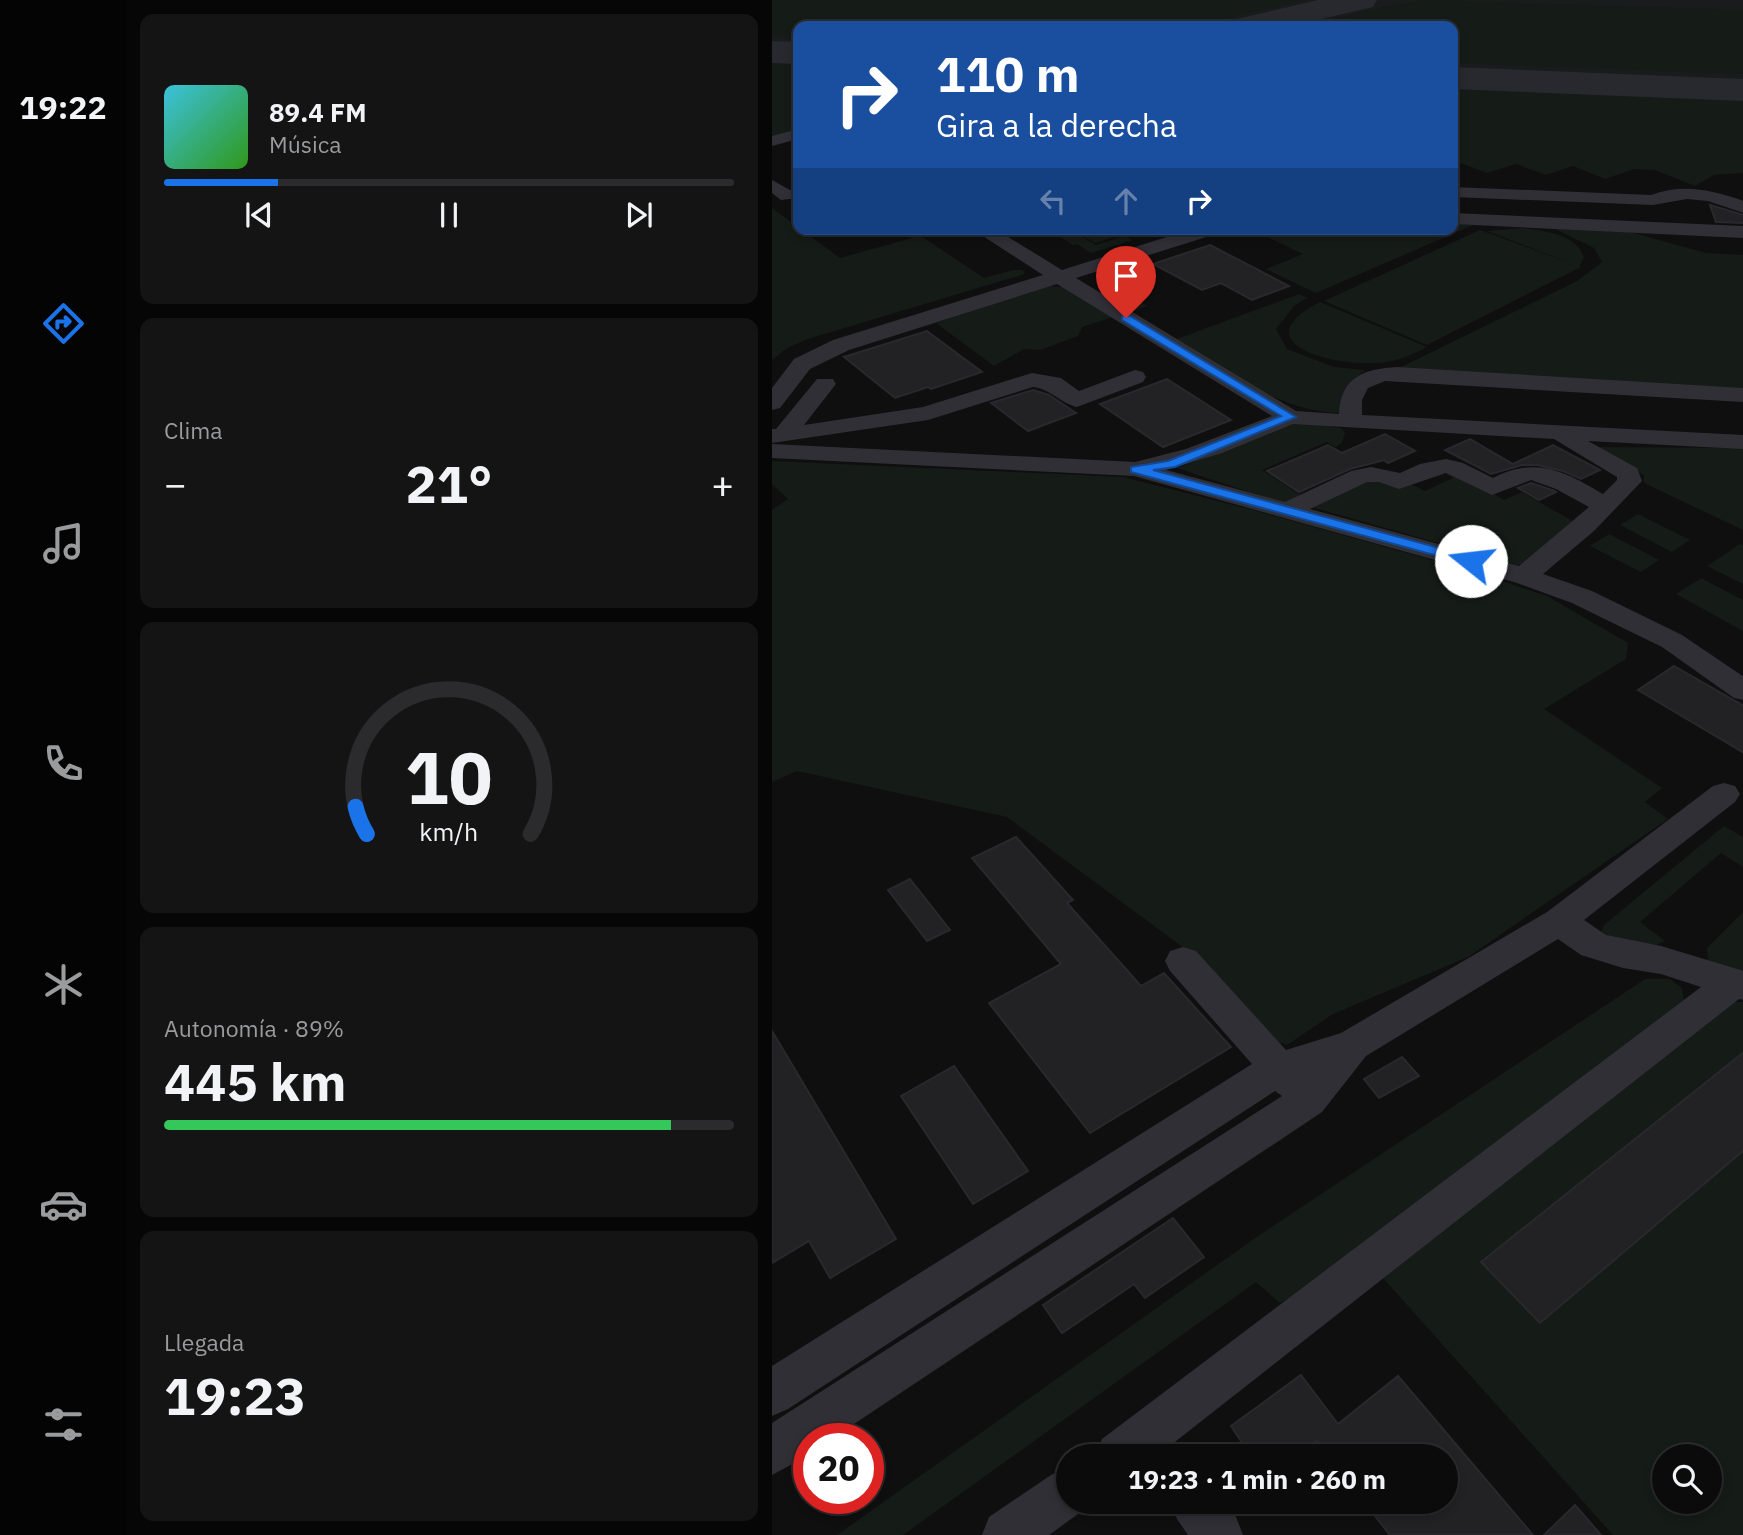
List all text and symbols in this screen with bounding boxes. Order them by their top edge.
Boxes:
text: 110 m [936,42,1080,105]
icon: right [821,49,912,140]
text: 19:22 [19,86,107,128]
text: 89.4 FM [269,95,367,129]
text: Gira a la derecha [936,104,1177,146]
text: Música [269,129,342,159]
icon: left [1034,182,1072,220]
icon: ahead [1107,182,1145,220]
icon: right [1180,182,1218,220]
icon: previous [240,196,278,234]
icon: pause [430,196,468,234]
icon: next [620,196,658,234]
pin [1096,246,1156,318]
icon: arrive [1107,257,1145,295]
icon: directions [39,299,88,348]
text: Clima [164,415,223,445]
text: 21° [406,450,492,517]
text: − [164,459,187,508]
text: + [711,459,734,508]
icon: music [39,519,88,568]
position arrow [1434,524,1508,598]
text: 10 [405,729,493,824]
icon: phone [39,739,88,788]
text: km/h [420,814,478,847]
icon: climate [39,960,88,1009]
text: Autonomía · 89% [164,1013,344,1043]
text: 445 km [164,1048,346,1115]
icon: car [39,1180,88,1229]
text: Llegada [164,1327,244,1357]
text: 19:23 [164,1362,306,1429]
icon: filters [39,1400,88,1449]
speed limit sign: 20 [793,1423,884,1514]
map controls [1652,1444,1722,1514]
button: search [1652,1444,1722,1514]
text: 19:23 · 1 min · 260 m [1128,1462,1386,1496]

